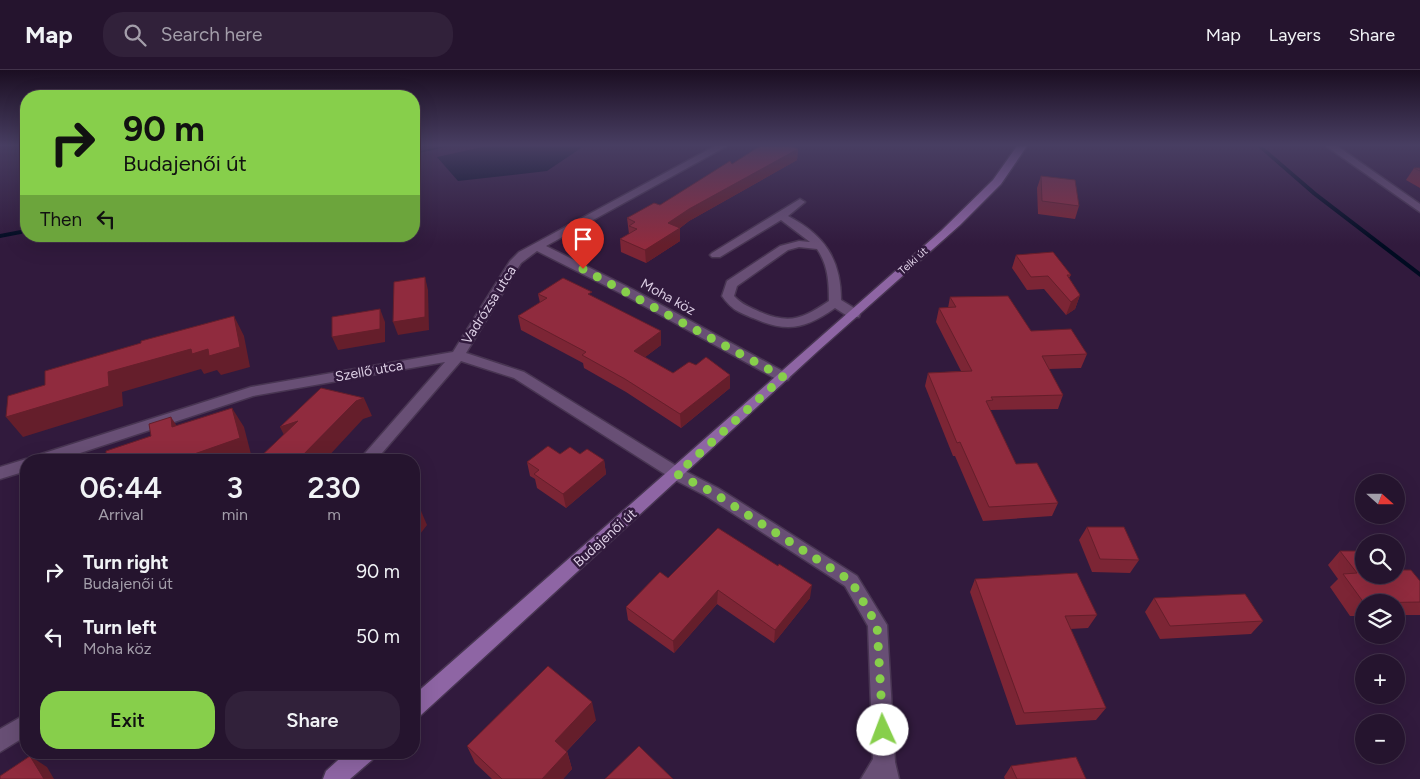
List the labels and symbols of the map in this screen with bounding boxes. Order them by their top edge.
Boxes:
pin [562,218,604,269]
street label: Telki út [896,245,930,277]
street label: Vadrózsa utca [458,263,520,347]
street label: Moha köz [638,275,698,319]
street label: Szellő utca [334,357,404,385]
north arrow [1355,474,1405,524]
street label: Budajenői út [570,505,640,571]
position arrow [856,703,908,755]

